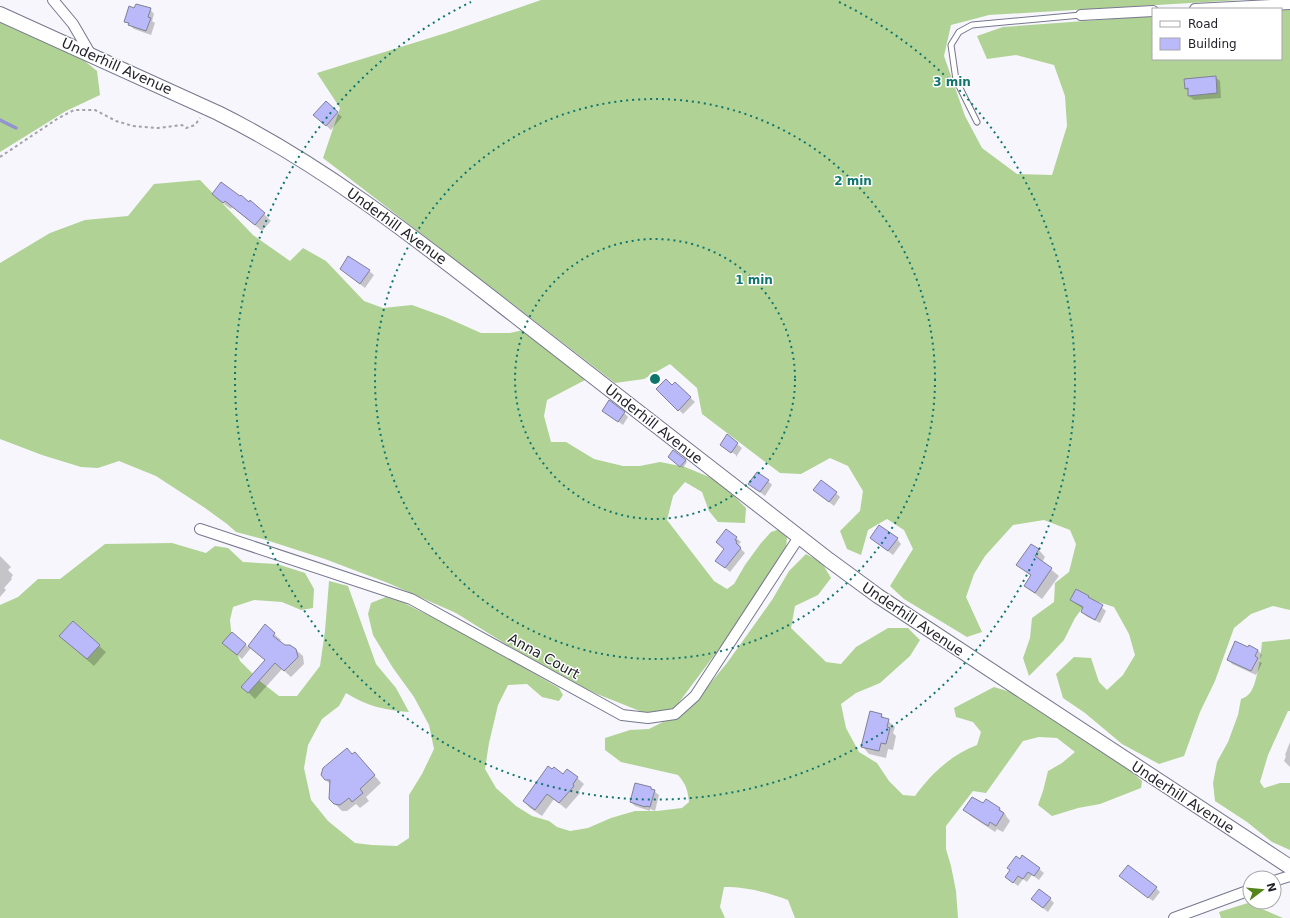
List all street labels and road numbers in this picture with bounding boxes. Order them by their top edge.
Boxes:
street label: Underhill Avenue [59,34,175,98]
street label: Underhill Avenue [344,185,450,267]
street label: Underhill Avenue [602,381,706,467]
street label: Underhill Avenue [859,579,967,659]
street label: Anna Court [506,630,583,682]
street label: Underhill Avenue [1129,758,1237,836]

